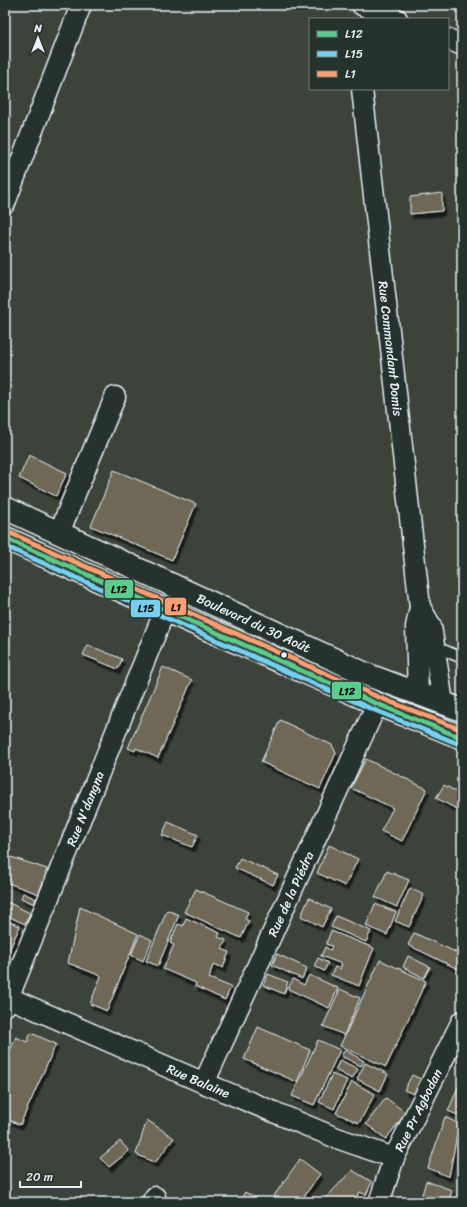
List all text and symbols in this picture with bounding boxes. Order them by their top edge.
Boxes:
north arrow [18,18,58,58]
legend [309,18,449,90]
text: N [33,19,42,38]
text: L12 [345,23,363,45]
text: L15 [345,43,363,65]
text: L1 [345,63,356,85]
street label: Rue Commandant Domis [372,280,410,417]
line badge: L12 [104,579,134,599]
text: L12 [111,580,128,599]
street label: Boulevard du 30 Août [193,586,315,659]
line badge: L1 [164,597,187,616]
text: L1 [171,598,181,617]
line badge: L15 [130,599,161,618]
text: L15 [138,599,155,618]
unlabelled marker [279,650,289,660]
line badge: L12 [331,681,362,700]
text: L12 [339,682,356,701]
street label: Rue N'dangna [59,767,111,850]
street label: Rue de la Piédra [261,847,320,940]
street label: Rue Balaine [163,1057,234,1104]
street label: Rue Pr Agbodan [387,1064,448,1156]
scale bar [20,1163,81,1189]
text: 20 m [26,1166,53,1188]

